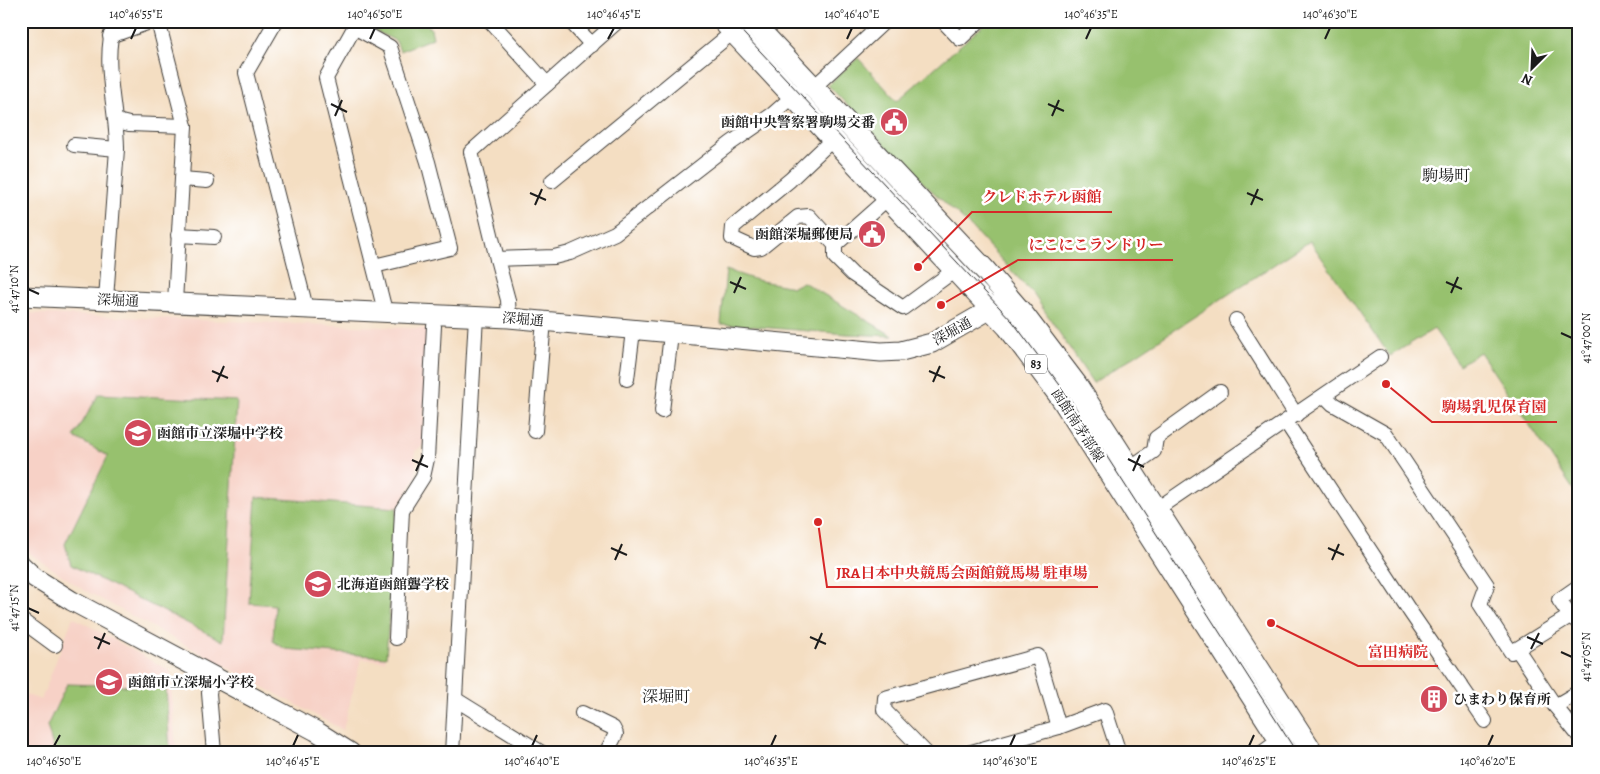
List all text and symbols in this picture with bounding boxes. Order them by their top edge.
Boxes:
text: 140°46'55"E [109,6,163,22]
text: 140°46'50"E [348,6,402,22]
text: 140°46'45"E [587,6,641,22]
text: 140°46'40"E [824,6,880,22]
text: 140°46'35"E [1064,6,1118,22]
text: 140°46'30"E [1303,6,1357,22]
north arrow [1508,42,1558,92]
text: N [1518,69,1535,90]
public building icon: 函館中央警察署駒場交番 [879,107,909,137]
place label: 函館中央警察署駒場交番 [721,113,875,132]
district label: 駒場町 [1422,165,1470,187]
callout: クレドホテル函館 [972,182,1112,212]
text: クレドホテル函館 [982,187,1102,207]
public building icon: 函館深堀郵便局 [857,219,887,249]
place label: 函館深堀郵便局 [755,225,853,244]
callout: にこにこランドリー [1018,230,1173,260]
text: にこにこランドリー [1028,235,1164,255]
text: 41°47'10"N [6,264,22,313]
street label: 深堀通 [97,290,139,311]
street label: 深堀通 [501,308,545,331]
text: 41°47'00"N [1578,312,1594,363]
street label: 深堀通 [929,313,975,350]
road number: 83 [1025,354,1047,374]
street label: 函館南茅部線 [1047,385,1108,466]
callout: 駒場乳児保育園 [1432,392,1557,422]
text: 駒場乳児保育園 [1441,397,1547,417]
school or university icon: 函館市立深堀中学校 [123,418,153,448]
place label: 函館市立深堀中学校 [157,424,283,443]
callout: JRA日本中央競馬会函館競馬場 駐車場 [827,557,1098,587]
text: JRA日本中央競馬会函館競馬場 駐車場 [836,563,1088,583]
school or university icon: 北海道函館聾学校 [303,569,333,599]
place label: 北海道函館聾学校 [337,575,449,594]
text: 41°47'15"N [6,584,22,632]
text: 41°47'05"N [1578,632,1594,682]
callout: 富田病院 [1358,636,1438,666]
text: 富田病院 [1368,642,1428,662]
school or university icon: 函館市立深堀小学校 [94,667,124,697]
place label: 函館市立深堀小学校 [128,673,254,692]
building icon: ひまわり保育所 [1419,684,1449,714]
district label: 深堀町 [642,686,690,708]
place label: ひまわり保育所 [1453,690,1551,709]
text: 140°46'50"E [27,753,81,769]
text: 140°46'45"E [266,753,320,769]
text: 140°46'40"E [504,753,560,769]
text: 140°46'35"E [744,753,798,769]
text: 140°46'30"E [983,753,1037,769]
text: 140°46'25"E [1222,753,1276,769]
text: 140°46'20"E [1460,753,1516,769]

